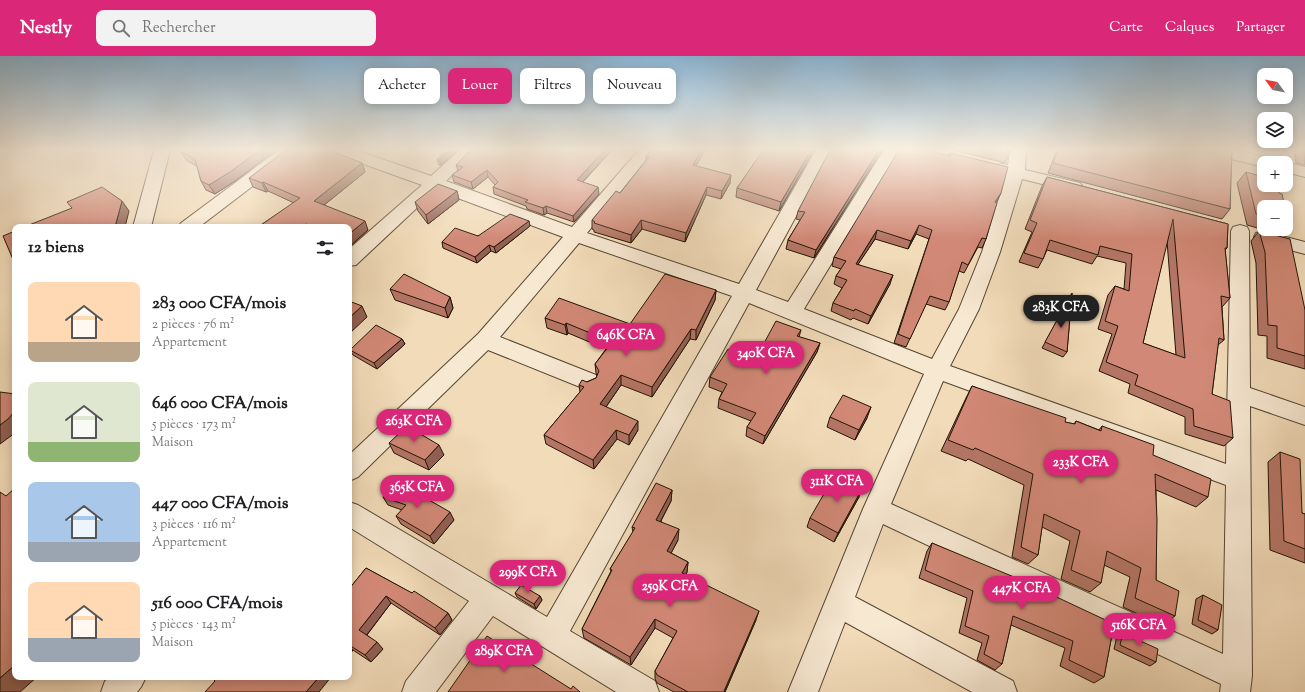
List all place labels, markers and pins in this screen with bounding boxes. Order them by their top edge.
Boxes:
pin: 283K CFA [1020,295,1102,329]
pin: 646K CFA [585,323,667,357]
pin: 340K CFA [725,341,807,375]
pin: 263K CFA [373,409,455,443]
pin: 233K CFA [1040,450,1122,484]
pin: 311K CFA [796,469,878,503]
pin: 365K CFA [376,475,458,509]
pin: 299K CFA [487,560,569,594]
pin: 259K CFA [629,574,711,608]
pin: 447K CFA [981,576,1063,610]
pin: 516K CFA [1098,613,1180,647]
pin: 289K CFA [463,639,545,673]

